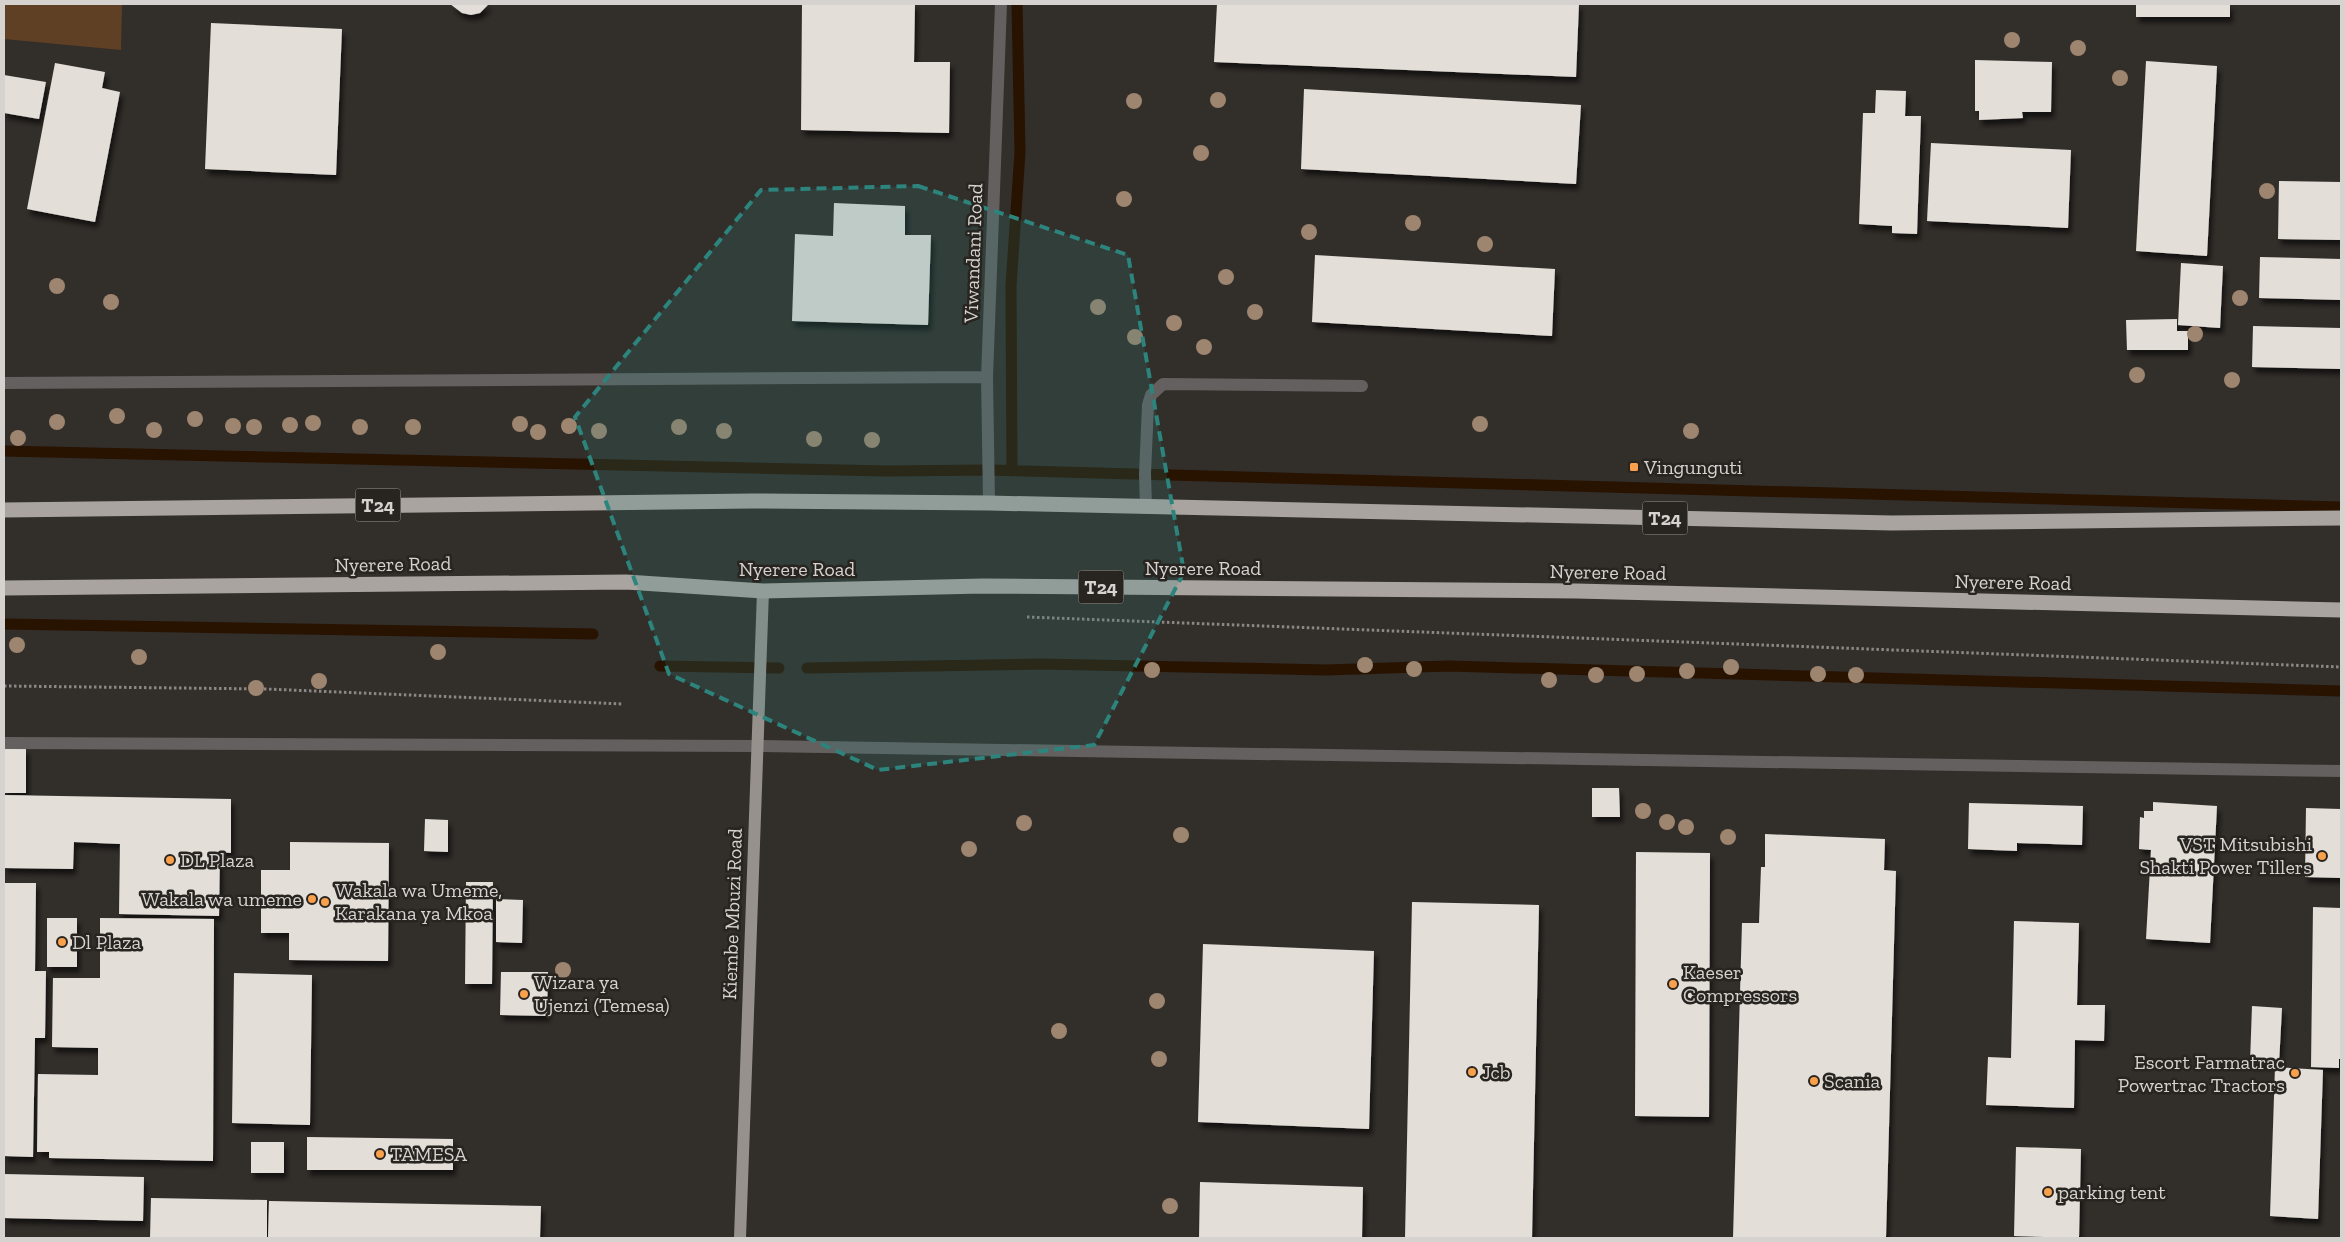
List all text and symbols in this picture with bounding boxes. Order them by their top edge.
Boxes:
street label: Viwandani Road [959,183,987,324]
place label: Vingunguti [1643,455,1743,479]
marker: Vingunguti [1628,461,1640,473]
road number: T24 [356,488,400,522]
road number: T24 [1642,502,1688,534]
street label: Nyerere Road [334,551,452,577]
street label: Nyerere Road [1145,556,1261,580]
street label: Nyerere Road [739,557,855,581]
street label: Nyerere Road [1549,559,1667,585]
street label: Nyerere Road [1954,569,2072,595]
road number: T24 [1078,570,1124,604]
street label: Kiembe Mbuzi Road [717,828,747,1000]
place label: VST Mitsubishi Shakti Power Tillers [2139,832,2312,879]
place label: DL Plaza [180,848,255,872]
marker: VST Mitsubishi Shakti Power Tillers [2316,850,2328,862]
marker: DL Plaza [164,854,176,866]
place label: Wakala wa Umeme, Karakana ya Mkoa [335,878,502,925]
place label: Wakala wa umeme [141,887,302,911]
marker: Wakala wa umeme [306,893,318,905]
marker: Wakala wa Umeme, Karakana ya Mkoa [319,896,331,908]
place label: Dl Plaza [72,930,141,954]
marker: Dl Plaza [56,936,68,948]
place label: Kaeser Compressors [1683,960,1797,1007]
place label: Wizara ya Ujenzi (Temesa) [534,970,669,1017]
marker: Kaeser Compressors [1667,978,1679,990]
marker: Wizara ya Ujenzi (Temesa) [518,988,530,1000]
place label: Escort Farmatrac Powertrac Tractors [2118,1050,2285,1097]
place label: Jcb [1482,1060,1511,1084]
marker: Jcb [1466,1066,1478,1078]
marker: Escort Farmatrac Powertrac Tractors [2289,1067,2301,1079]
place label: Scania [1824,1069,1881,1093]
marker: Scania [1808,1075,1820,1087]
place label: TAMESA [390,1142,468,1166]
marker: TAMESA [374,1148,386,1160]
place label: parking tent [2058,1180,2166,1204]
marker: parking tent [2042,1186,2054,1198]

